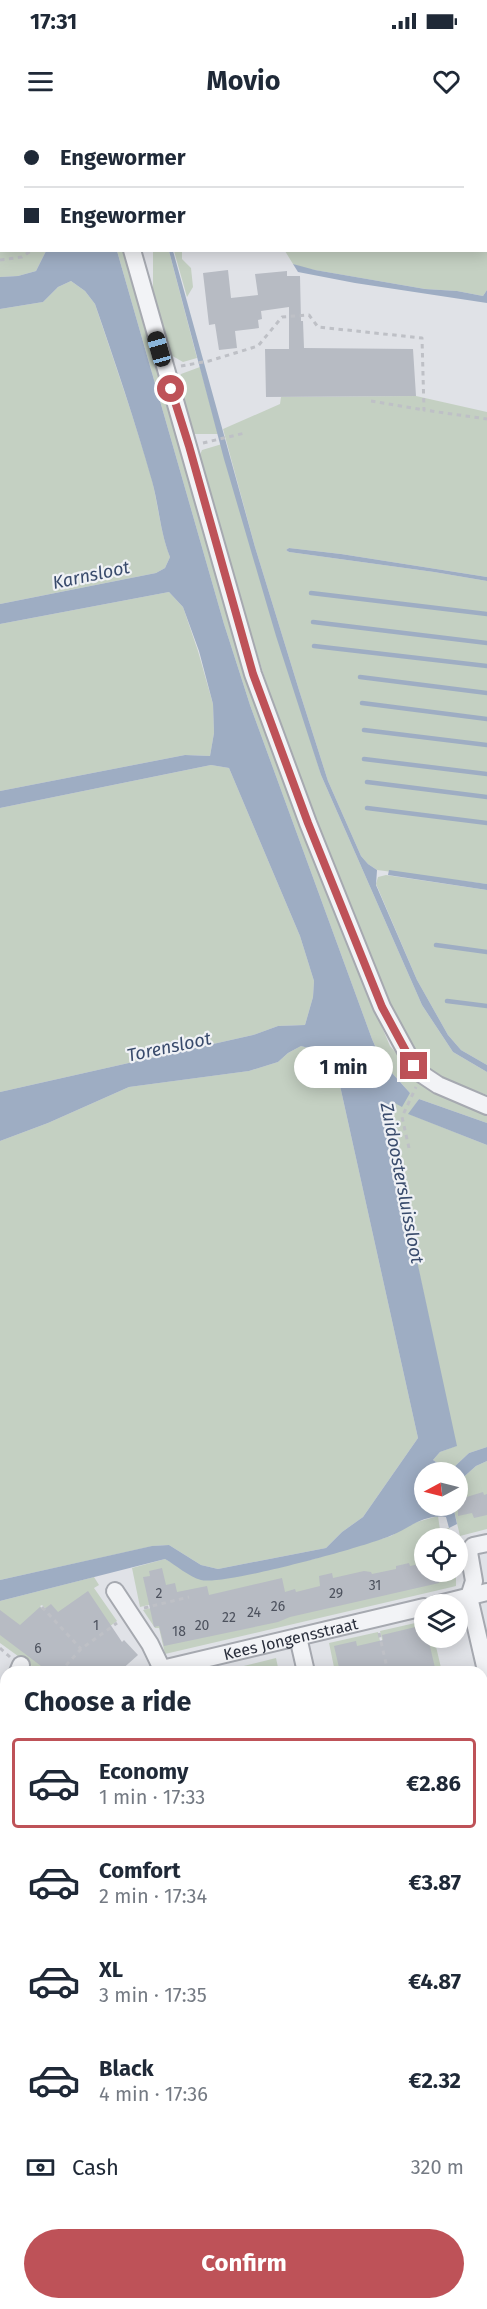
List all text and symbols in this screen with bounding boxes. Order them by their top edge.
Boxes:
text: 17:31 [30,8,77,35]
icon: menu [24,65,57,98]
text: Movio [206,65,281,97]
icon: heart [430,65,463,98]
text: Engewormer [60,144,186,171]
text: Engewormer [60,202,186,229]
car [145,329,173,369]
route start [157,375,184,402]
water label: Karnsloot [50,556,132,594]
water label: Torensloot [125,1027,214,1067]
callout: 1 min [294,1045,393,1087]
route end [400,1052,427,1079]
text: 1 min [319,1055,368,1079]
water label: Zuidoostersluissloot [375,1100,429,1266]
north arrow [414,1462,468,1516]
map controls [414,1462,468,1648]
button: locate [414,1528,468,1582]
house number: 31 [369,1577,381,1594]
house number: 2 [156,1585,163,1602]
house number: 29 [329,1585,343,1602]
button: layers [414,1594,468,1648]
house number: 26 [271,1598,285,1615]
house number: 24 [247,1604,262,1621]
house number: 22 [222,1609,236,1626]
street label: Kees Jongensstraat [221,1613,360,1664]
house number: 1 [93,1617,99,1634]
house number: 20 [195,1617,210,1634]
house number: 18 [172,1623,186,1640]
house number: 6 [34,1640,42,1657]
text: Choose a ride [24,1686,191,1718]
icon: car [27,1756,81,1810]
text: Economy [99,1758,188,1785]
text: €2.86 [406,1770,461,1797]
text: 1 min · 17:33 [99,1785,205,1809]
icon: car [27,1855,81,1909]
text: Comfort [99,1857,180,1884]
text: €3.87 [409,1869,461,1896]
text: 2 min · 17:34 [99,1884,207,1908]
icon: car [27,1954,81,2008]
text: XL [99,1956,123,1983]
text: €4.87 [408,1968,461,1995]
text: 3 min · 17:35 [99,1983,207,2007]
icon: car [27,2053,81,2107]
text: Black [99,2055,154,2082]
text: €2.32 [409,2067,461,2094]
text: 4 min · 17:36 [99,2082,208,2106]
icon: cash [24,2151,57,2184]
text: Cash [72,2154,119,2181]
text: 320 m [411,2155,464,2179]
button: Confirm [24,2229,464,2298]

